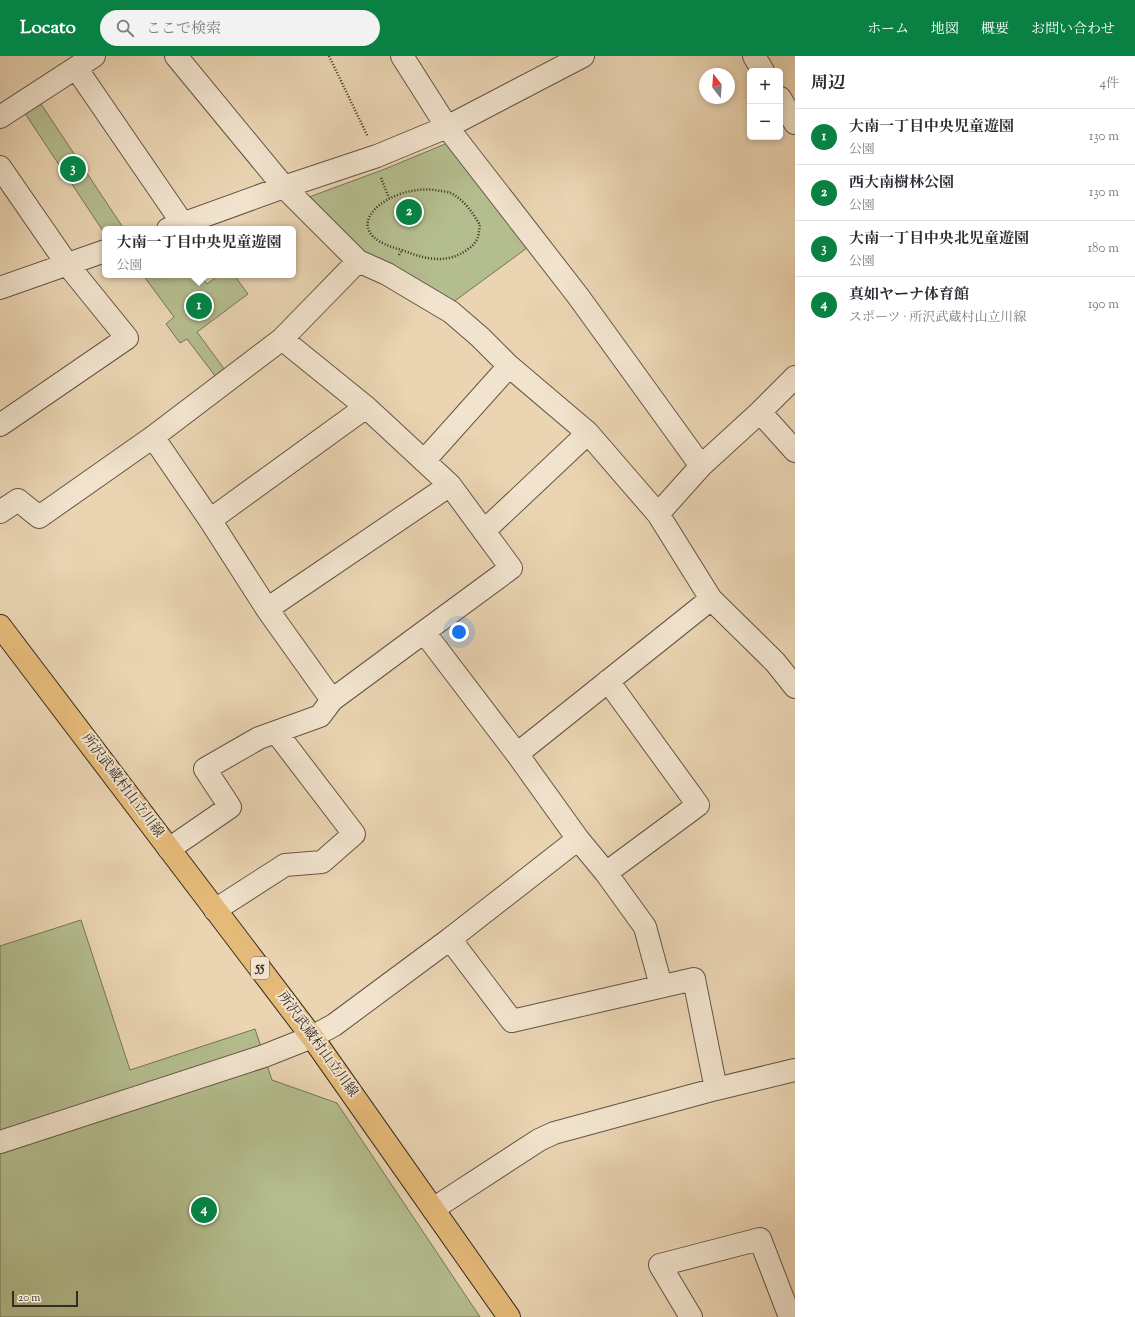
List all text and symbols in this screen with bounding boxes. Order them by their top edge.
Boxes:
search box [100,10,380,46]
text: Locato [20,15,76,42]
icon: search [114,17,136,39]
text: ここで検索 [146,19,221,40]
text: ホーム [867,20,909,40]
text: 地図 [931,20,959,40]
text: 概要 [981,20,1009,40]
text: お問い合わせ [1031,20,1115,40]
north arrow [699,68,735,104]
map controls [747,68,783,140]
button: + [747,68,783,104]
text: 周辺 [811,72,845,96]
text: 4件 [1099,75,1119,93]
button: − [747,104,783,140]
text: 大南一丁目中央児童遊園 [849,117,1014,138]
text: 1 [822,128,826,146]
text: 130 m [1089,128,1119,146]
text: 公園 [849,141,875,159]
pin: 3 [60,154,86,184]
text: 西大南樹林公園 [849,173,954,194]
text: 2 [821,184,827,202]
text: 130 m [1089,184,1119,202]
pin: 2 [396,197,422,227]
text: 公園 [849,197,875,215]
popup [102,226,296,278]
text: 大南一丁目中央北児童遊園 [849,229,1029,250]
text: 大南一丁目中央児童遊園 [116,233,282,254]
text: 3 [821,240,827,258]
text: 180 m [1088,240,1119,258]
text: 公園 [849,253,875,271]
text: 公園 [116,257,143,275]
text: 真如ヤーナ体育館 [849,285,969,306]
pin: 1 [186,291,212,321]
text: 4 [821,296,827,314]
text: 190 m [1088,296,1119,314]
text: スポーツ · 所沢武蔵村山立川線 [849,309,1026,327]
your location [449,622,469,642]
street label: 所沢武蔵村山立川線 [76,730,168,842]
road number: 55 [251,957,269,979]
street label: 所沢武蔵村山立川線 [272,988,362,1102]
pin: 4 [191,1195,217,1225]
scale bar [12,1289,78,1308]
text: 20 m [18,1290,40,1306]

